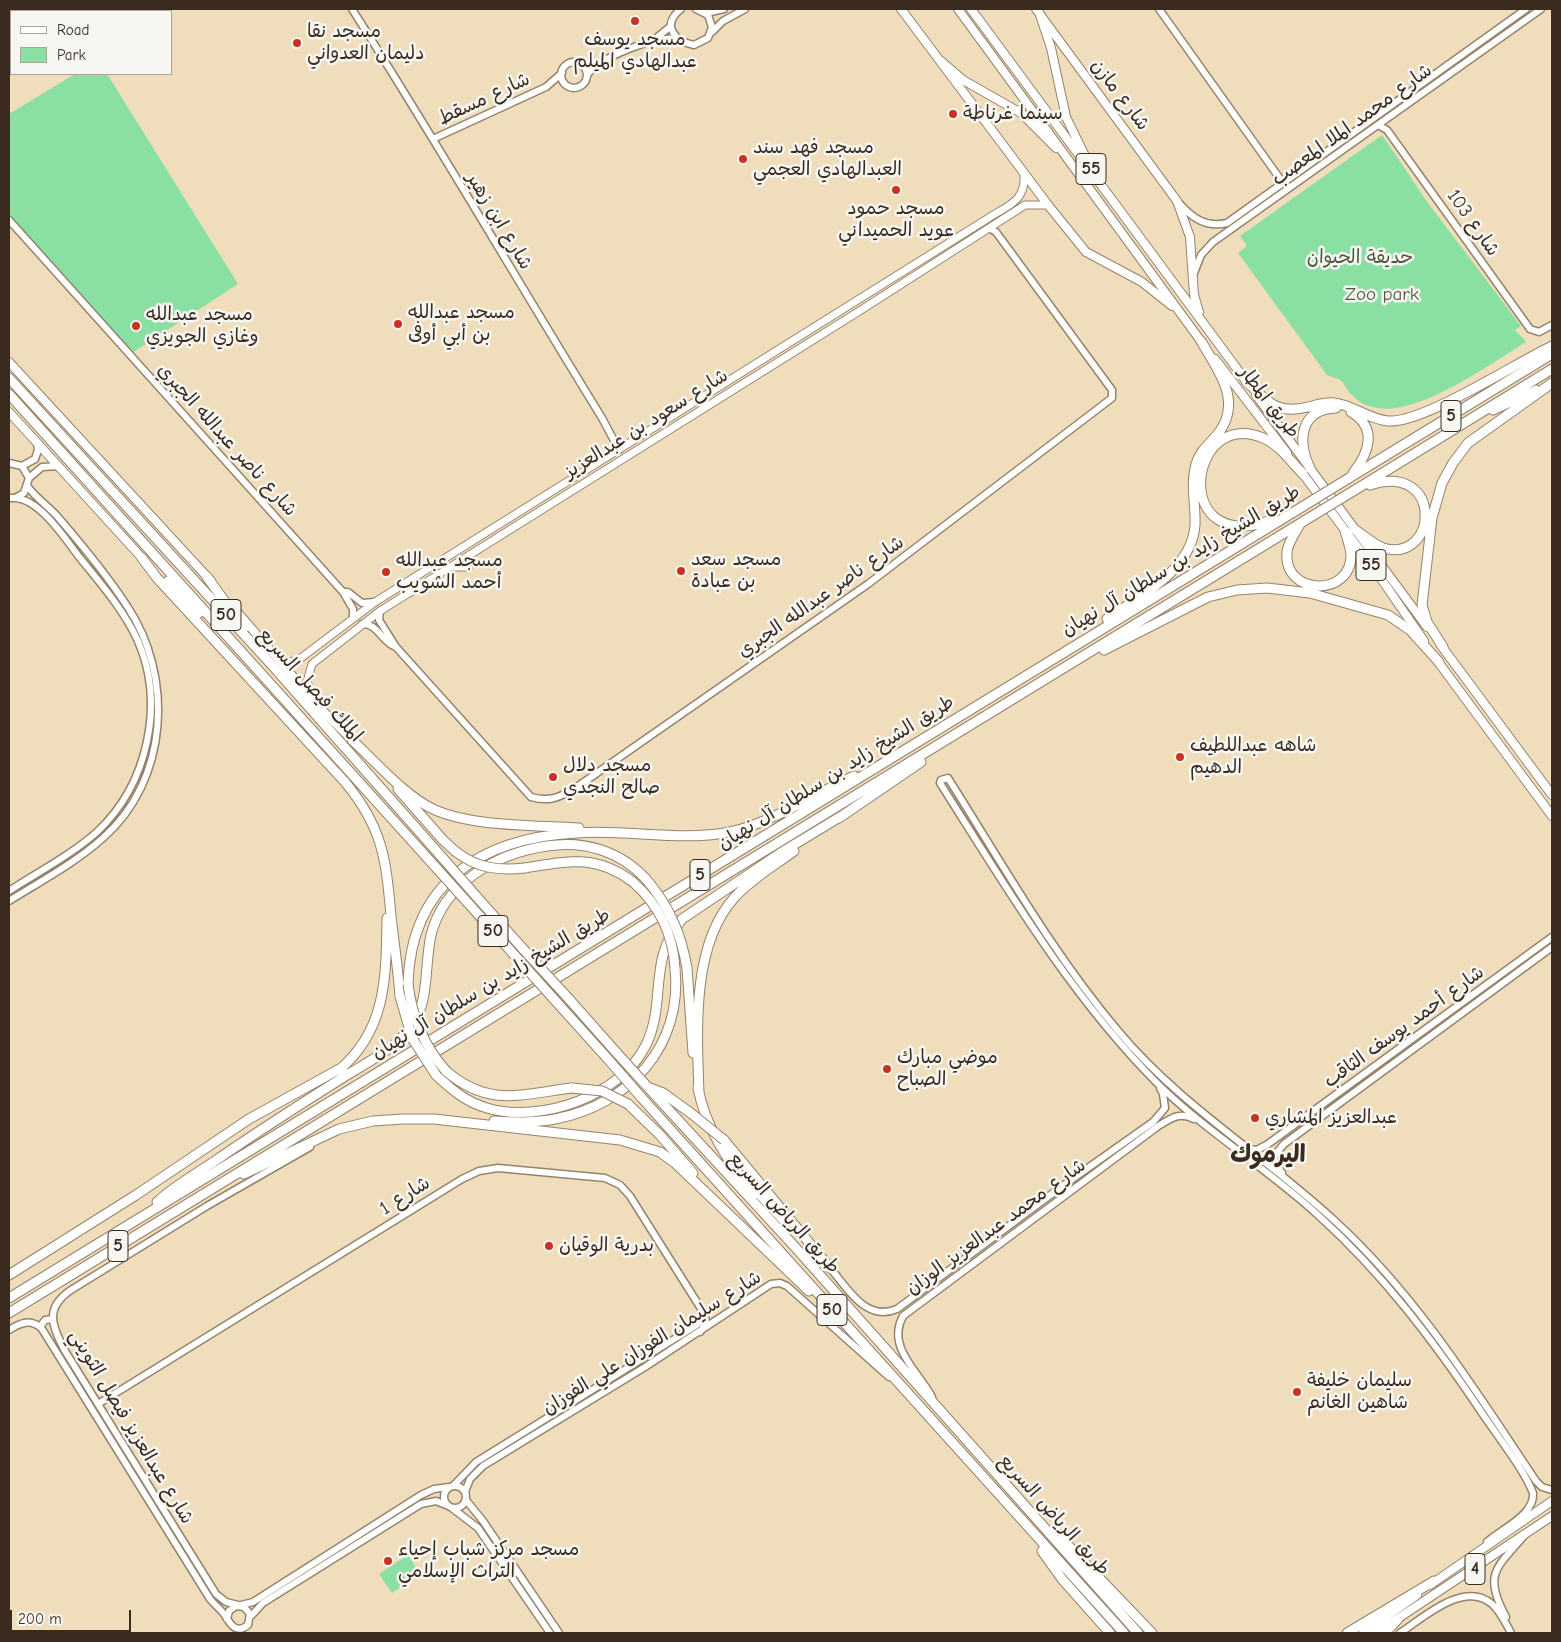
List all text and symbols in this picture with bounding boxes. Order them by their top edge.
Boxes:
legend [10,10,172,75]
marker: مسجد يوسف عبدالهادي الميلم [629,15,641,27]
text: Road [57,21,89,39]
place label: مسجد نقا دليمان العدواني [307,21,424,65]
place label: مسجد يوسف عبدالهادي الميلم [573,29,697,73]
marker: مسجد نقا دليمان العدواني [291,37,303,49]
text: Park [57,46,86,64]
street label: شارع مازن [1086,55,1154,135]
street label: شارع محمد الملا المعصب [1267,59,1437,191]
street label: شارع مسقط [434,68,534,130]
place label: سينما غرناطة [963,103,1063,125]
marker: سينما غرناطة [947,108,959,120]
place label: مسجد فهد سند العبدالهادي العجمي [753,137,902,181]
marker: مسجد فهد سند العبدالهادي العجمي [737,153,749,165]
road number: 55 [1076,153,1106,184]
street label: شارع ابن زهير [461,168,537,274]
marker: مسجد حمود عويد الحميداني [890,184,902,196]
street label: شارع 103 [1442,185,1504,261]
place label: مسجد حمود عويد الحميداني [838,198,954,242]
park label: حديقة الحيوان [1307,247,1413,269]
park label: Zoo park [1345,284,1419,306]
place label: مسجد عبدالله بن أبي أوفى [408,302,515,346]
place label: مسجد عبدالله وغازي الجويزي [146,304,259,348]
marker: مسجد عبدالله بن أبي أوفى [392,318,404,330]
marker: مسجد عبدالله وغازي الجويزي [130,320,142,332]
street label: شارع ناصر عبدالله الجبري [152,359,302,521]
street label: طريق المطار [1234,361,1304,443]
street label: شارع سعود بن عبدالعزيز [560,364,732,484]
road number: 5 [1441,401,1461,432]
street label: طريق الشيخ زايد بن سلطان آل نهيان [1057,481,1305,641]
street label: شارع ناصر عبدالله الجبري [733,531,909,663]
place label: مسجد سعد بن عبادة [691,549,781,593]
place label: مسجد عبدالله أحمد الشويب [396,550,503,594]
road number: 55 [1356,550,1386,580]
marker: مسجد سعد بن عبادة [675,565,687,577]
marker: مسجد عبدالله أحمد الشويب [380,566,392,578]
road number: 50 [211,600,241,630]
street label: الملك فيصل السريع [253,623,367,747]
street label: طريق الشيخ زايد بن سلطان آل نهيان [714,691,958,855]
place label: شاهه عبداللطيف الدهيم [1190,735,1317,779]
marker: شاهه عبداللطيف الدهيم [1174,751,1186,763]
place label: مسجد دلال صالح النجدي [563,755,660,799]
marker: مسجد دلال صالح النجدي [547,771,559,783]
road number: 5 [690,860,710,890]
street label: طريق الشيخ زايد بن سلطان آل نهيان [367,904,615,1064]
road number: 50 [478,916,508,946]
street label: شارع أحمد يوسف الثاقب [1319,961,1489,1093]
place label: موضي مبارك الصباح [897,1047,998,1091]
marker: موضي مبارك الصباح [881,1063,893,1075]
place label: عبدالعزيز المشاري [1265,1107,1397,1129]
marker: عبدالعزيز المشاري [1249,1112,1261,1124]
district label: اليرموك [1230,1141,1306,1169]
street label: طريق الرياض السريع [723,1148,845,1278]
street label: شارع محمد عبدالعزيز الوزان [902,1154,1090,1300]
street label: شارع 1 [376,1172,434,1220]
road number: 5 [108,1230,128,1262]
place label: بدرية الوقيان [559,1235,654,1257]
marker: بدرية الوقيان [543,1240,555,1252]
street label: شارع سليمان الفوزان علي الفوزان [538,1266,766,1420]
road number: 50 [817,1294,847,1326]
street label: شارع عبدالعزيز فيصل الثويني [64,1326,198,1528]
place label: سليمان خليفة شاهين الغانم [1307,1370,1412,1414]
marker: سليمان خليفة شاهين الغانم [1291,1386,1303,1398]
street label: طريق الرياض السريع [993,1450,1115,1580]
place label: مسجد مركز شباب إحياء التراث الإسلامي [398,1539,579,1583]
road number: 4 [1465,1554,1485,1585]
marker: مسجد مركز شباب إحياء التراث الإسلامي [382,1555,394,1567]
scale bar [12,1600,134,1632]
text: 200 m [18,1610,62,1628]

